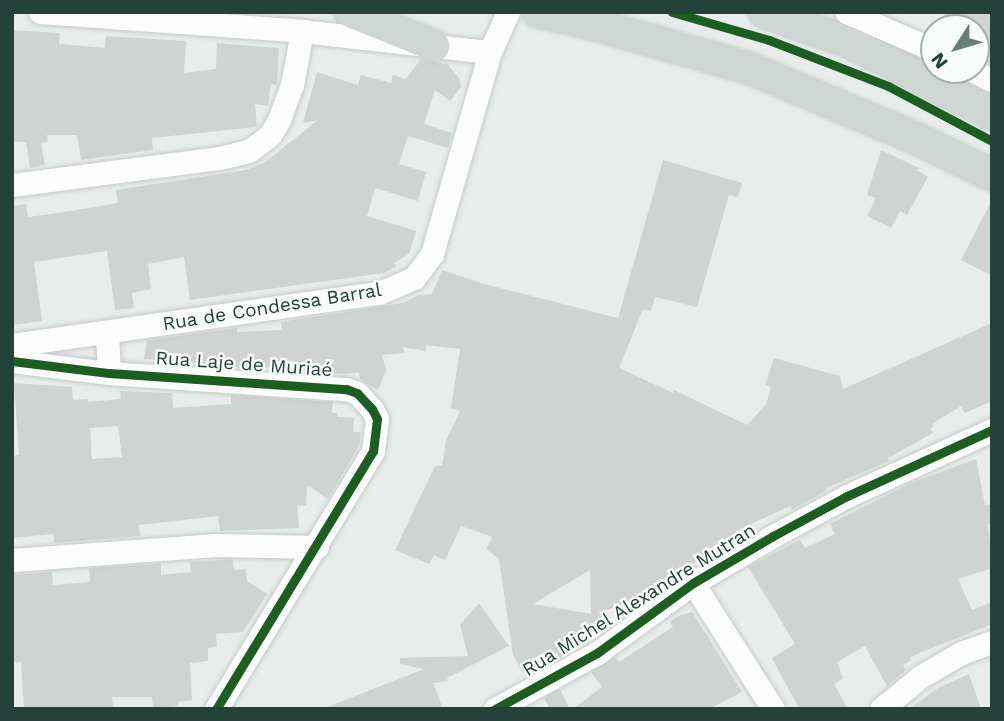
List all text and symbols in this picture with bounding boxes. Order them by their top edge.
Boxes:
north arrow [920,14,990,84]
text: N [926,48,953,73]
street label: Rua de Condessa Barral [161,278,383,336]
street label: Rua Laje de Muriaé [155,346,333,382]
street label: Rua Michel Alexandre Mutran [518,518,760,682]

